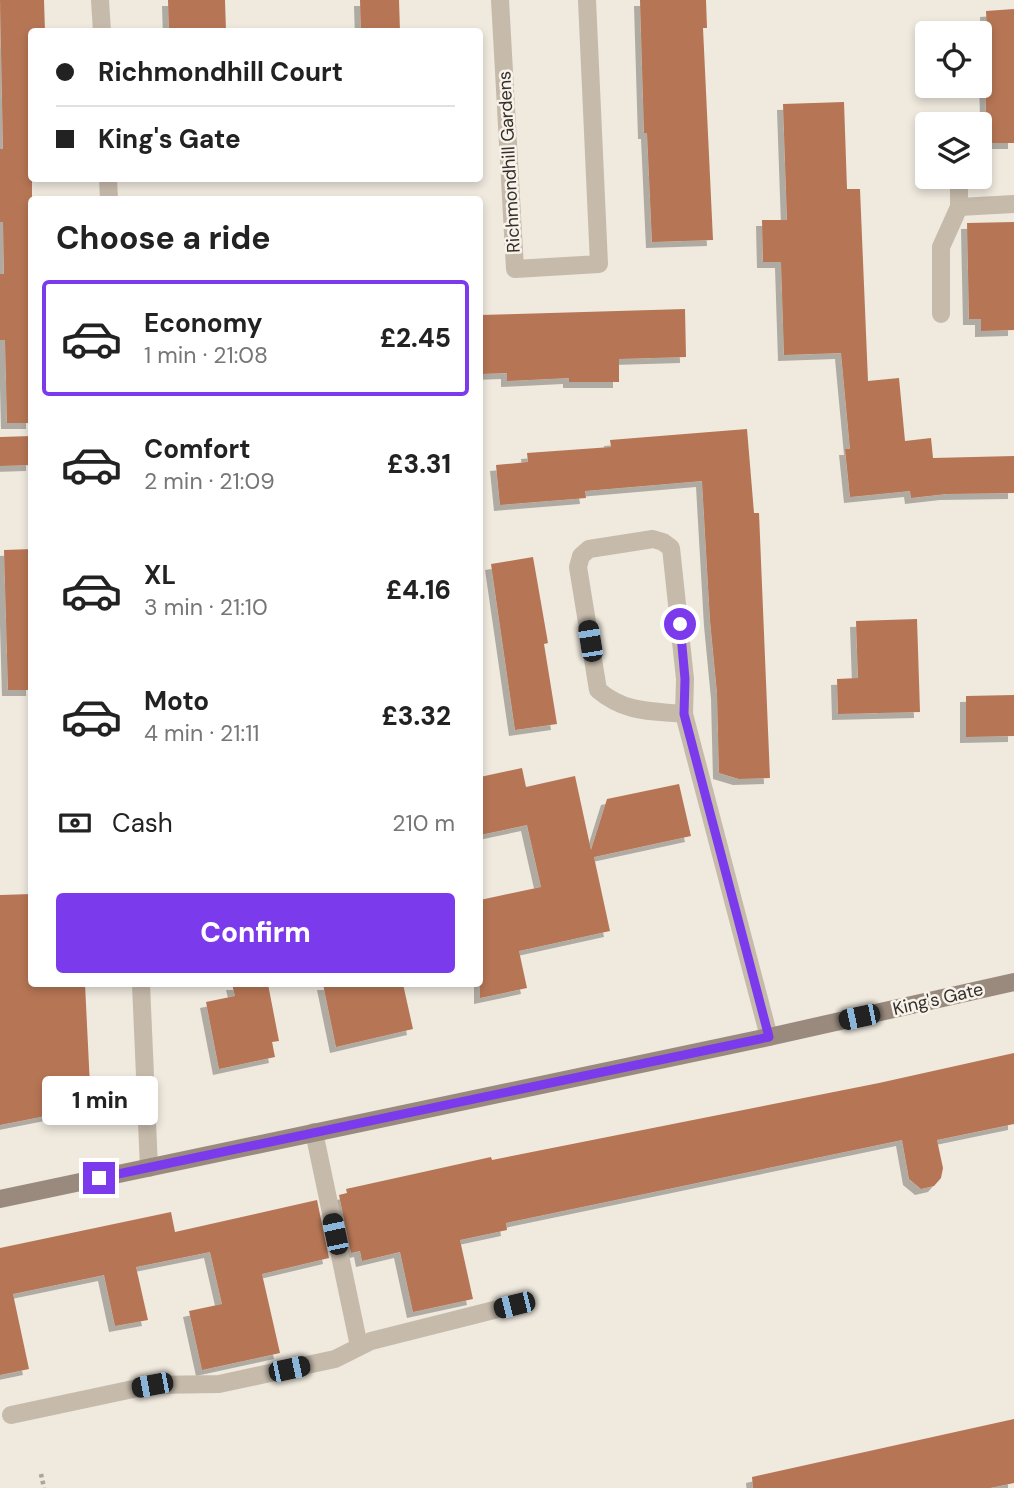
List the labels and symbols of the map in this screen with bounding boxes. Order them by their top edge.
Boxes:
street label: Richmondhill Gardens [492,70,526,254]
route start [664,608,696,640]
car [577,619,604,663]
street label: King's Gate [890,977,986,1021]
car [837,1002,882,1032]
callout: 1 min [41,1076,157,1126]
route end [83,1162,115,1194]
car [321,1211,350,1257]
car [492,1290,537,1320]
car [267,1354,312,1384]
car [130,1371,175,1399]

